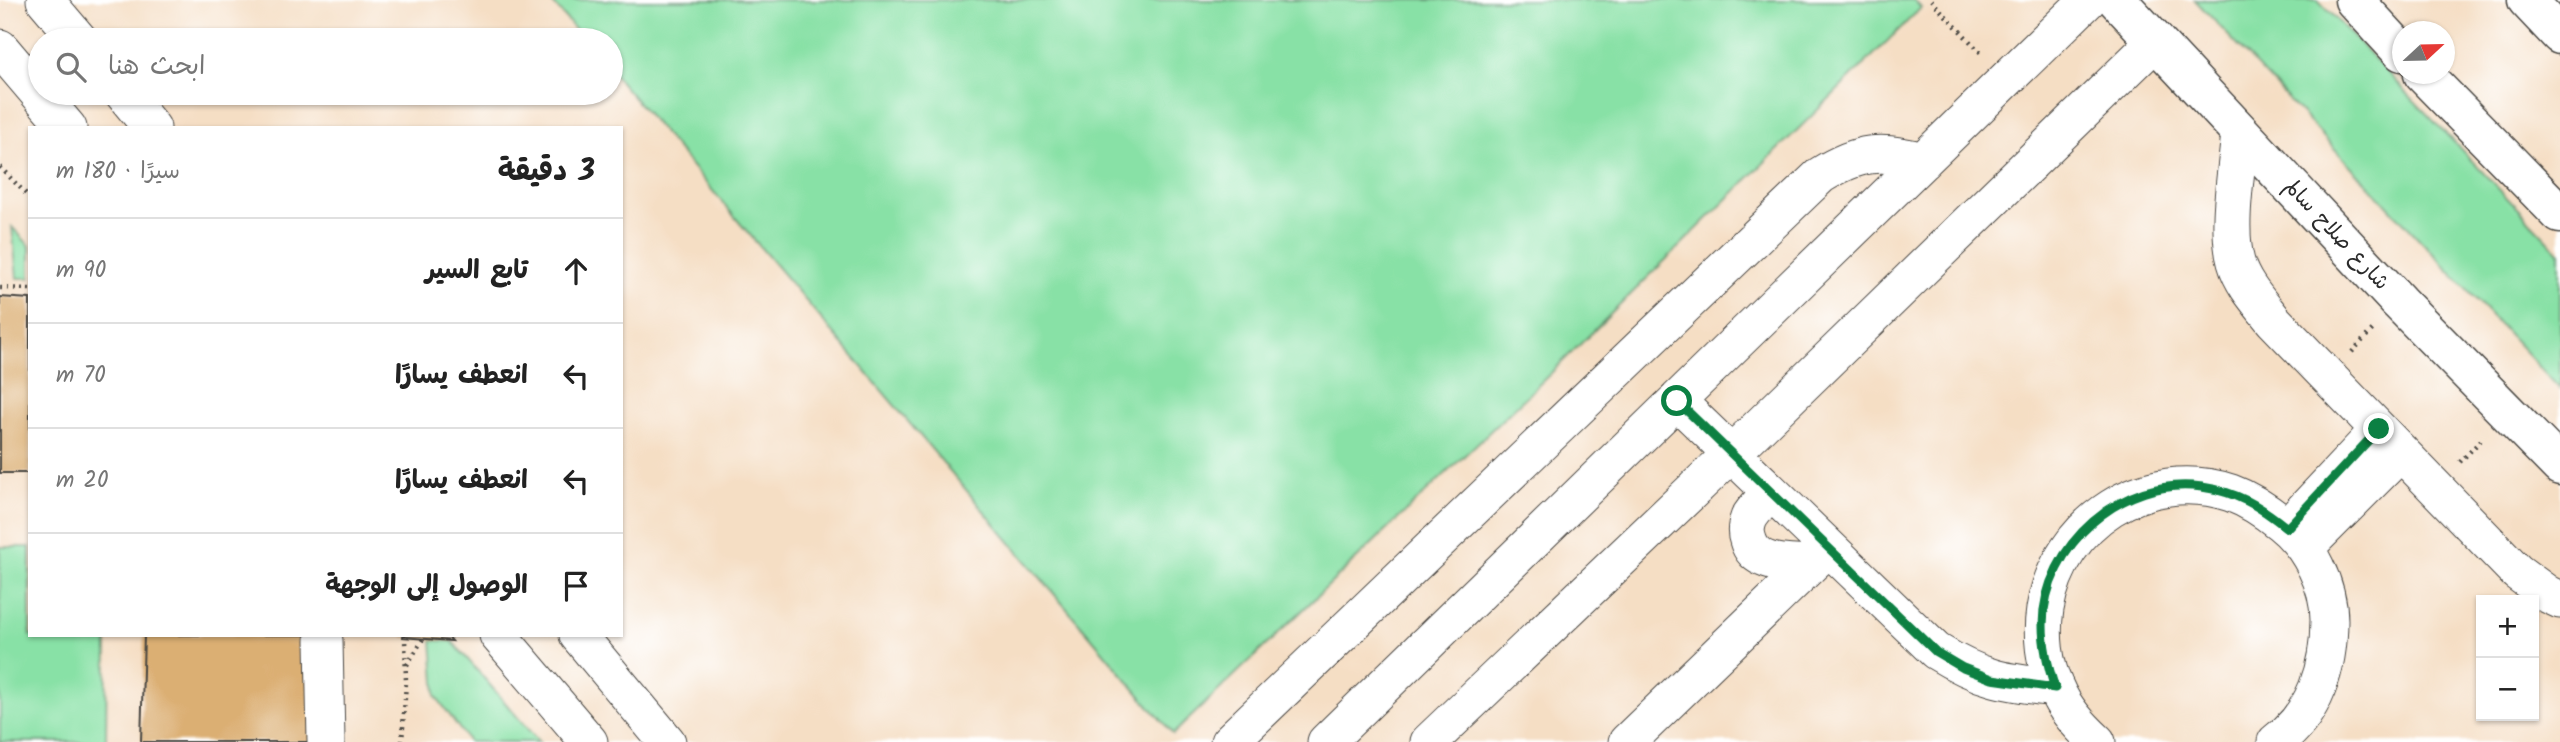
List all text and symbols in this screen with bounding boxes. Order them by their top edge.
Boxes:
north arrow [2392,21,2455,84]
search box [28,28,623,105]
text: ابحث هنا [108,46,205,88]
icon: search [52,48,90,86]
text: 3 دقيقة [498,148,595,196]
text: سيرًا · 180 m [56,154,180,190]
street label: شارع صلاح سالم [2275,172,2397,298]
text: تابع السير [425,250,528,292]
icon: ahead [557,252,595,290]
text: 90 m [56,253,106,289]
text: انعطف يسارًا [395,355,528,397]
icon: left [557,357,595,395]
text: 70 m [56,358,106,394]
route start [1661,385,1692,416]
route end [2363,413,2394,444]
text: انعطف يسارًا [395,460,528,502]
icon: left [557,462,595,500]
text: 20 m [56,463,108,499]
text: الوصول إلى الوجهة [325,565,528,607]
icon: arrive [557,567,595,605]
map controls [2476,595,2539,721]
button: + [2476,595,2539,658]
button: − [2476,658,2539,721]

